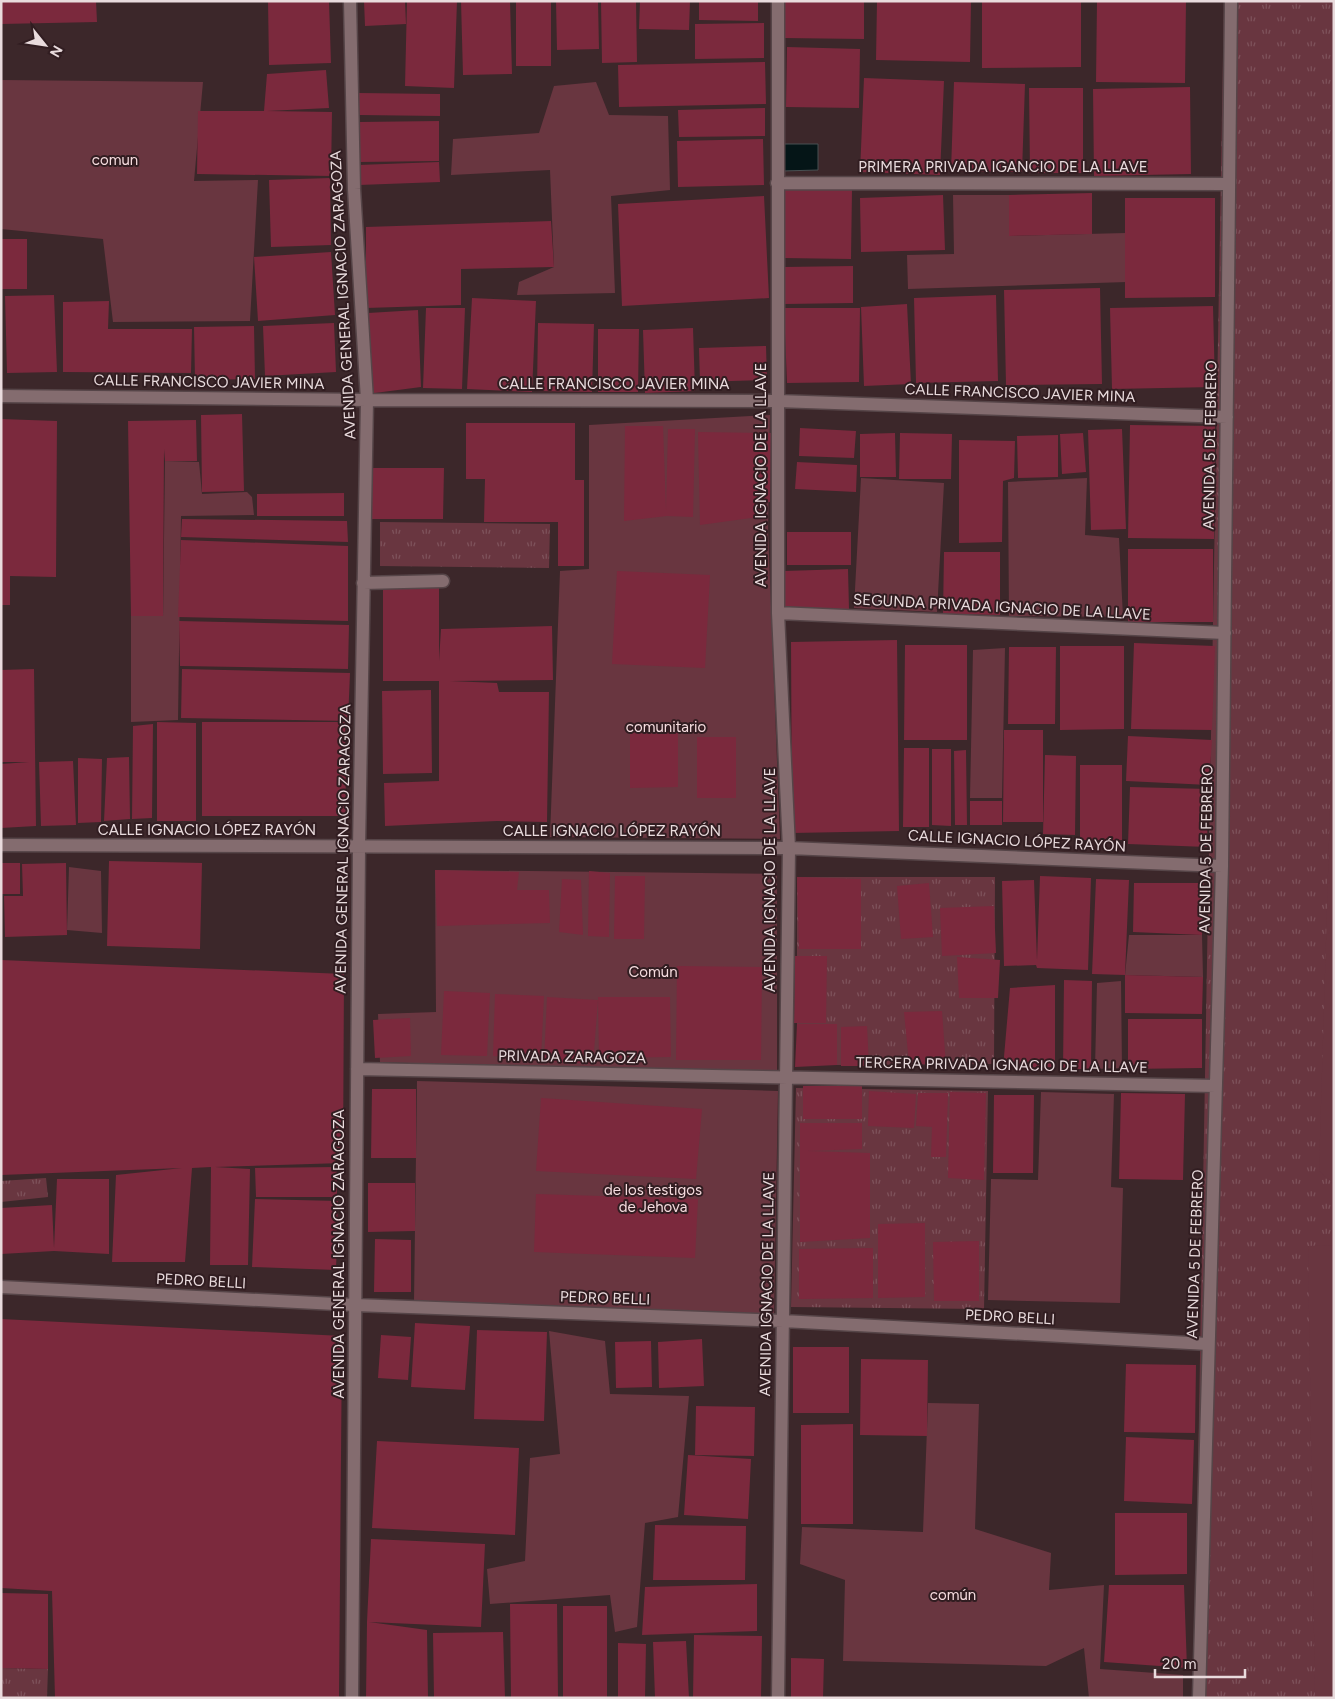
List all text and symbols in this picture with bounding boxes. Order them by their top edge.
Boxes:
north arrow [20,20,70,70]
text: N [46,42,66,60]
street label: AVENIDA GENERAL IGNACIO ZARAGOZA [326,150,360,440]
park label: comun [92,151,138,169]
street label: PRIMERA PRIVADA IGANCIO DE LA LLAVE [858,158,1148,176]
street label: AVENIDA 5 DE FEBRERO [1200,360,1220,530]
street label: AVENIDA IGNACIO DE LA LLAVE [752,363,770,587]
street label: CALLE FRANCISCO JAVIER MINA [93,371,325,393]
street label: CALLE FRANCISCO JAVIER MINA [499,375,729,393]
street label: CALLE FRANCISCO JAVIER MINA [904,380,1136,406]
street label: SEGUNDA PRIVADA IGNACIO DE LA LLAVE [853,590,1151,624]
street label: AVENIDA GENERAL IGNACIO ZARAGOZA [331,704,355,994]
park label: comunitario [626,718,706,736]
street label: AVENIDA 5 DE FEBRERO [1196,764,1216,934]
street label: AVENIDA IGNACIO DE LA LLAVE [761,768,779,992]
street label: CALLE IGNACIO LÓPEZ RAYÓN [98,821,316,839]
street label: CALLE IGNACIO LÓPEZ RAYÓN [503,822,721,840]
street label: CALLE IGNACIO LÓPEZ RAYÓN [908,826,1126,856]
park label: Común [628,963,678,981]
street label: PRIVADA ZARAGOZA [498,1047,646,1067]
street label: TERCERA PRIVADA IGNACIO DE LA LLAVE [856,1053,1148,1077]
street label: AVENIDA GENERAL IGNACIO ZARAGOZA [330,1109,348,1399]
street label: AVENIDA 5 DE FEBRERO [1183,1169,1207,1339]
street label: AVENIDA IGNACIO DE LA LLAVE [756,1172,778,1396]
park label: de los testigos de Jehova [604,1181,702,1216]
street label: PEDRO BELLI [155,1270,247,1292]
street label: PEDRO BELLI [560,1287,650,1309]
street label: PEDRO BELLI [964,1306,1056,1328]
park label: común [930,1586,976,1604]
scale bar [1155,1646,1245,1678]
text: 20 m [1162,1655,1196,1673]

